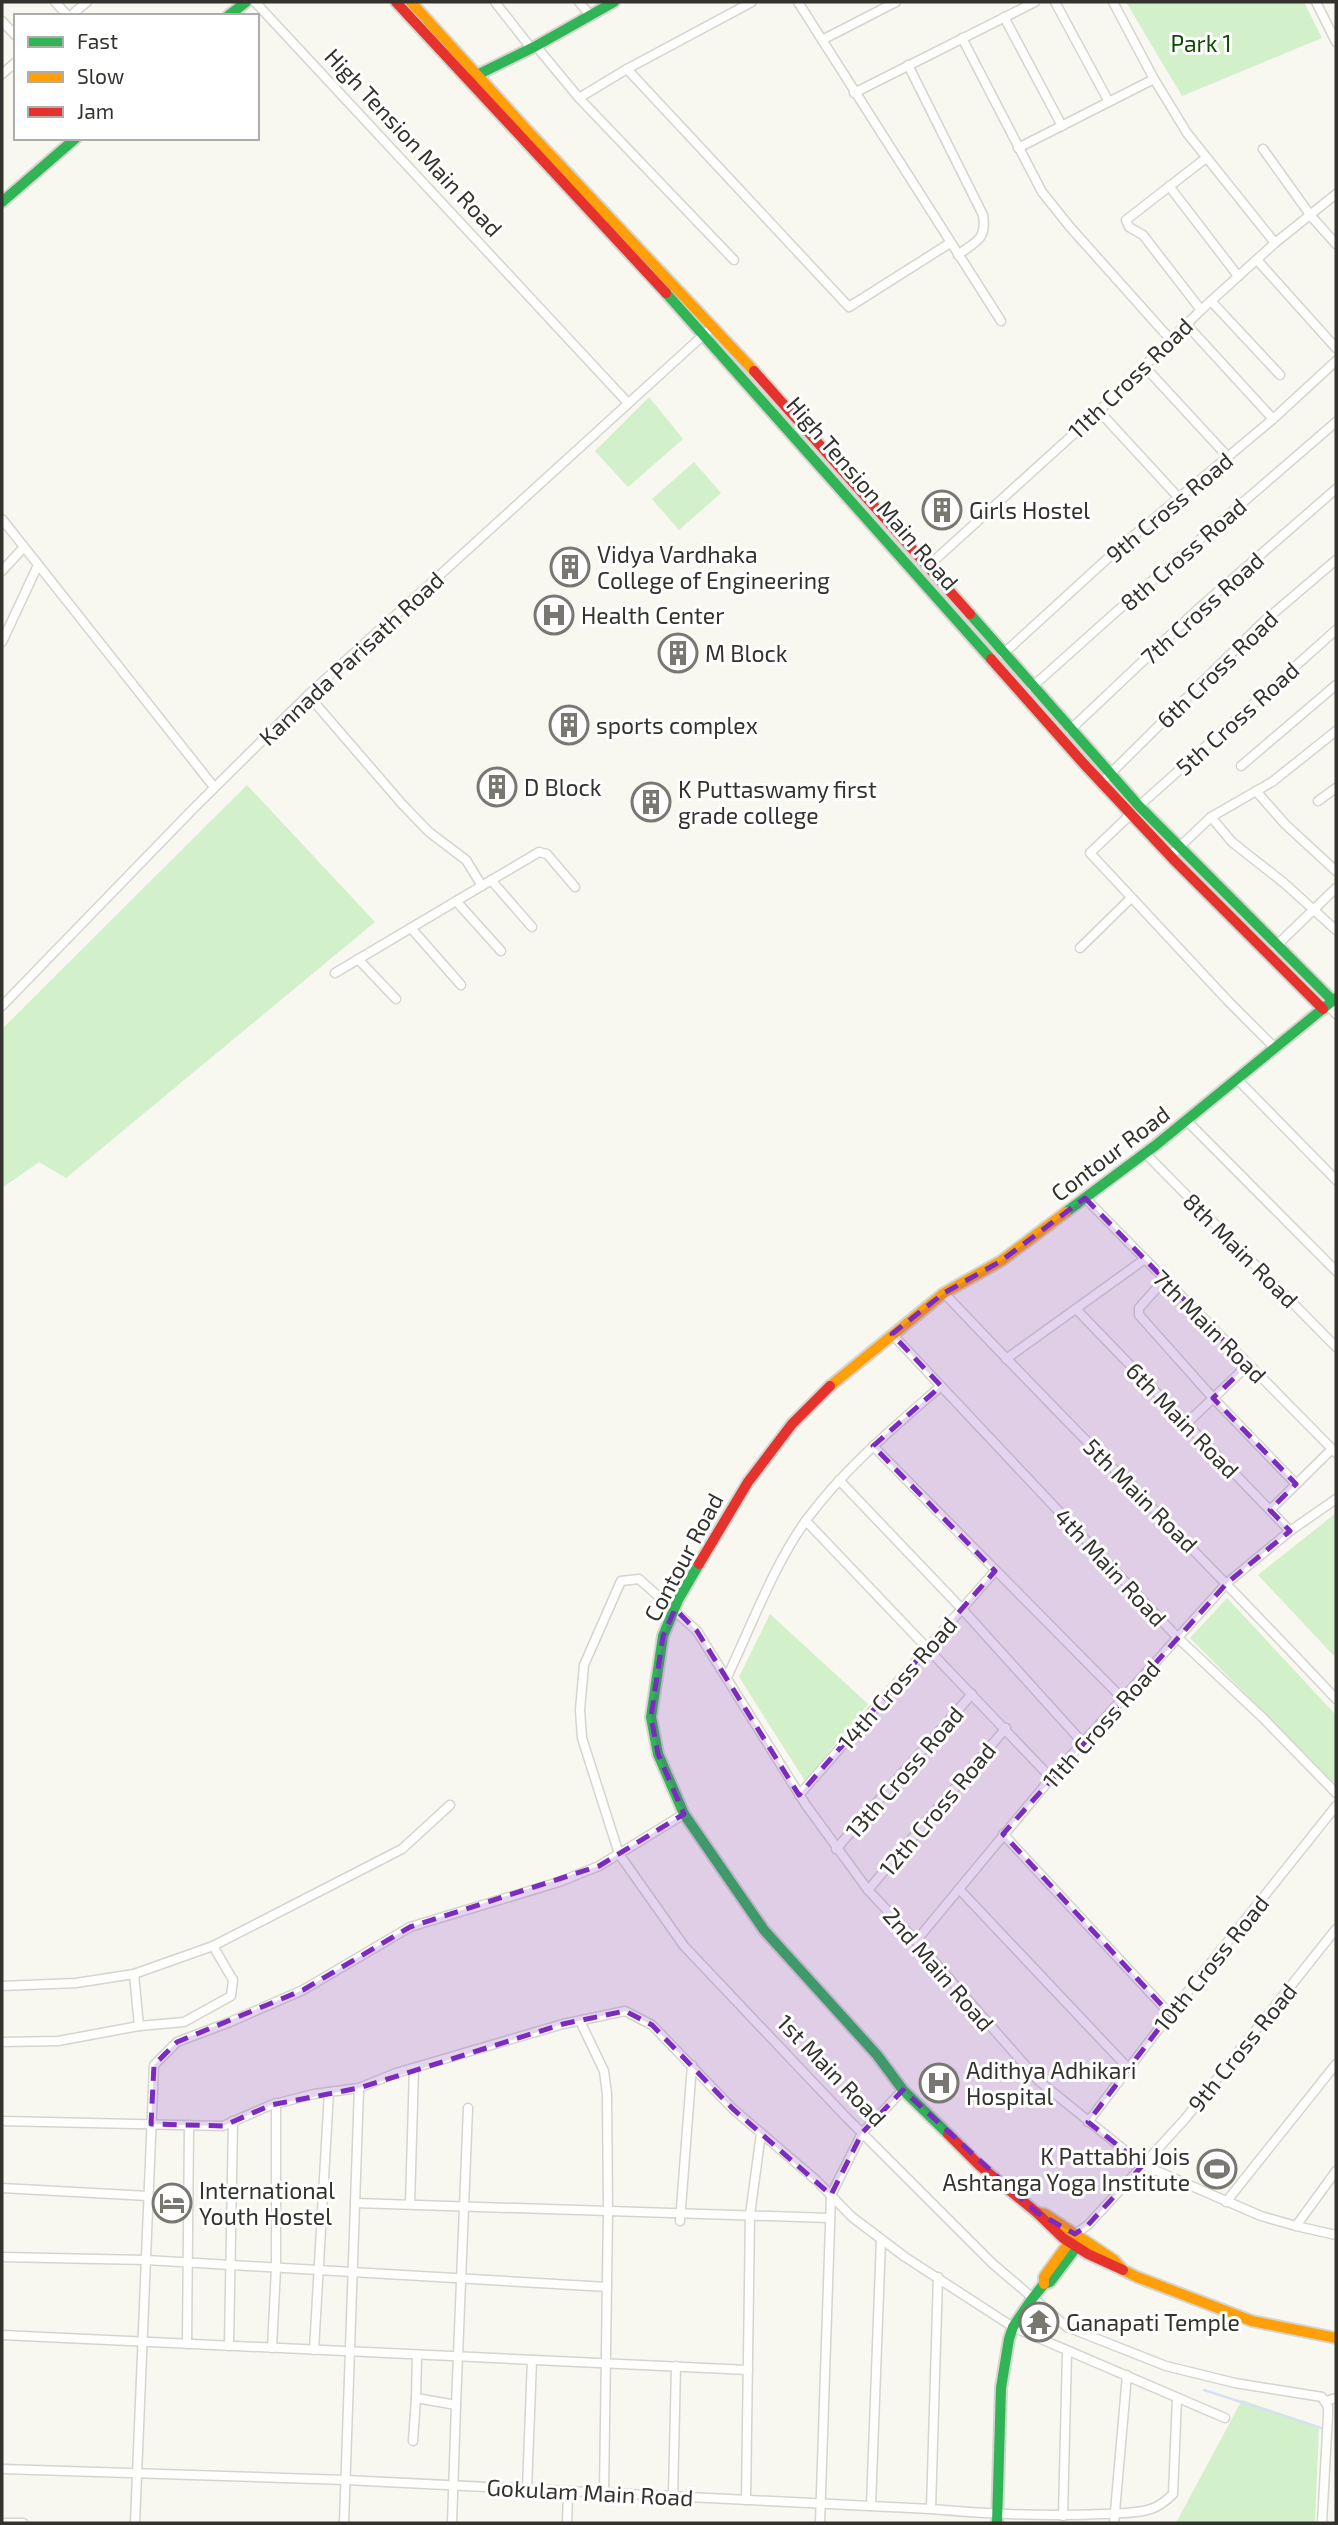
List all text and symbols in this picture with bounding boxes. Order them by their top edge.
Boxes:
legend [14,14,259,140]
text: Fast [77,28,118,53]
park label: Park 1 [1170,29,1232,57]
street label: High Tension Main Road [319,42,509,242]
text: Slow [77,63,124,88]
text: Jam [77,98,114,123]
street label: 11th Cross Road [1062,312,1198,444]
street label: High Tension Main Road [781,391,965,595]
street label: 9th Cross Road [1100,446,1238,568]
building icon: Girls Hostel [921,489,963,531]
street label: 8th Cross Road [1114,492,1252,616]
place label: Girls Hostel [969,496,1090,524]
place label: Vidya Vardhaka College of Engineering [597,540,830,594]
building icon: Vidya Vardhaka College of Engineering [549,546,591,588]
street label: 7th Cross Road [1135,546,1269,670]
street label: Kannada Parisath Road [253,565,449,751]
hospital icon: Health Center [533,594,575,636]
place label: Health Center [581,601,724,629]
street label: 6th Cross Road [1151,604,1283,734]
building icon: M Block [657,632,699,674]
place label: M Block [705,639,788,667]
street label: 5th Cross Road [1170,655,1304,781]
building icon: sports complex [548,704,590,746]
place label: sports complex [596,711,758,739]
building icon: D Block [476,766,518,808]
place label: D Block [524,773,602,801]
place label: K Puttaswamy first grade college [678,775,877,829]
building icon: K Puttaswamy first grade college [630,781,672,823]
street label: Contour Road [1045,1099,1175,1207]
street label: 8th Main Road [1178,1187,1304,1313]
street label: 7th Main Road [1147,1263,1273,1389]
street label: 6th Main Road [1121,1356,1245,1484]
street label: 5th Main Road [1078,1432,1204,1558]
street label: Contour Road [637,1488,729,1626]
street label: 4th Main Road [1049,1502,1173,1632]
street label: 14th Cross Road [832,1611,962,1755]
street label: 11th Cross Road [1036,1654,1166,1794]
street label: 13th Cross Road [839,1700,969,1844]
street label: 12th Cross Road [873,1736,1001,1882]
street label: 10th Cross Road [1148,1889,1274,2037]
street label: 2nd Main Road [878,1901,1000,2037]
street label: 9th Cross Road [1182,1977,1302,2117]
street label: 1st Main Road [772,2008,892,2132]
place label: Adithya Adhikari Hospital [966,2056,1136,2110]
hospital icon: Adithya Adhikari Hospital [918,2062,960,2104]
place label: K Pattabhi Jois Ashtanga Yoga Institute [942,2142,1190,2196]
sports icon: K Pattabhi Jois Ashtanga Yoga Institute [1196,2148,1238,2190]
place label: International Youth Hostel [199,2176,335,2230]
hotel icon: International Youth Hostel [151,2182,193,2224]
temple icon: Ganapati Temple [1018,2301,1060,2343]
place label: Ganapati Temple [1066,2308,1240,2336]
street label: Gokulam Main Road [486,2473,694,2511]

